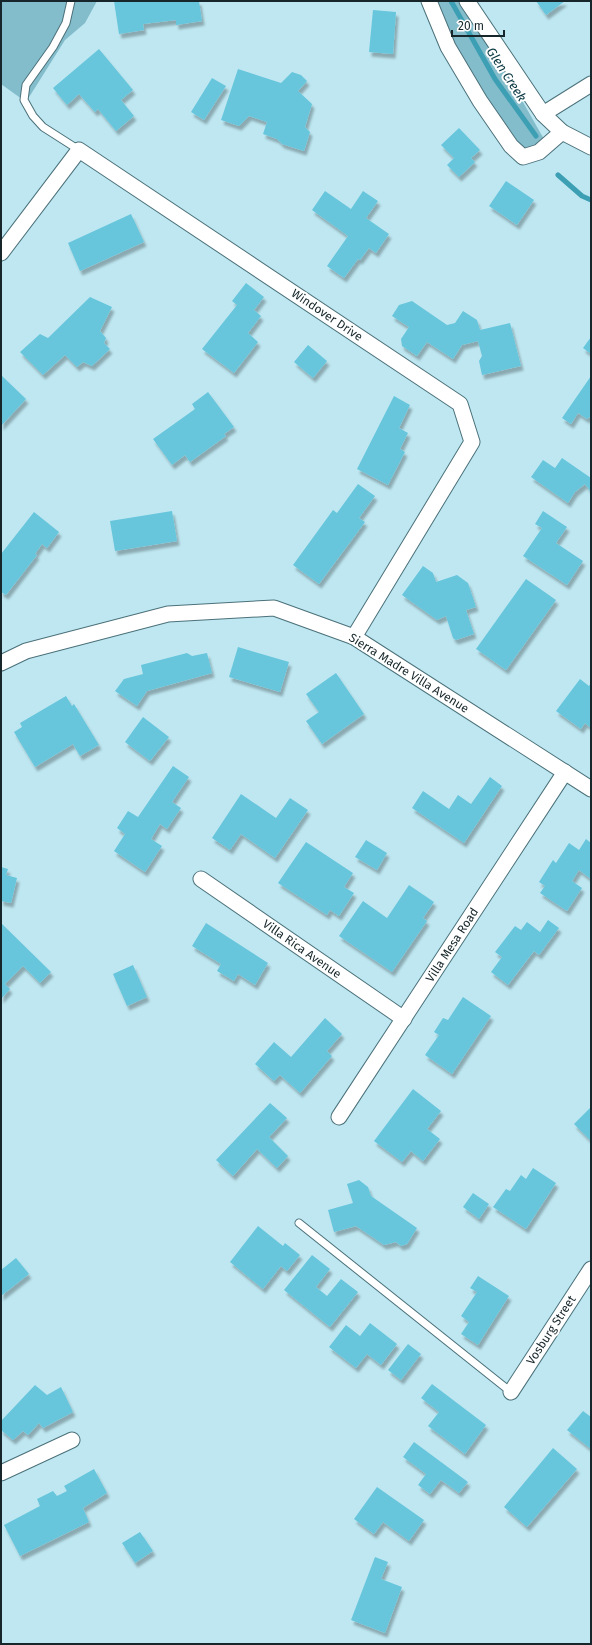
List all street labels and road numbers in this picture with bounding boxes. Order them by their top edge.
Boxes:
street label: Windover Drive [289,286,365,344]
street label: Sierra Madre Villa Avenue [347,630,471,716]
street label: Villa Mesa Road [423,905,481,985]
street label: Villa Rica Avenue [260,917,344,981]
street label: Vosburg Street [523,1292,579,1367]

